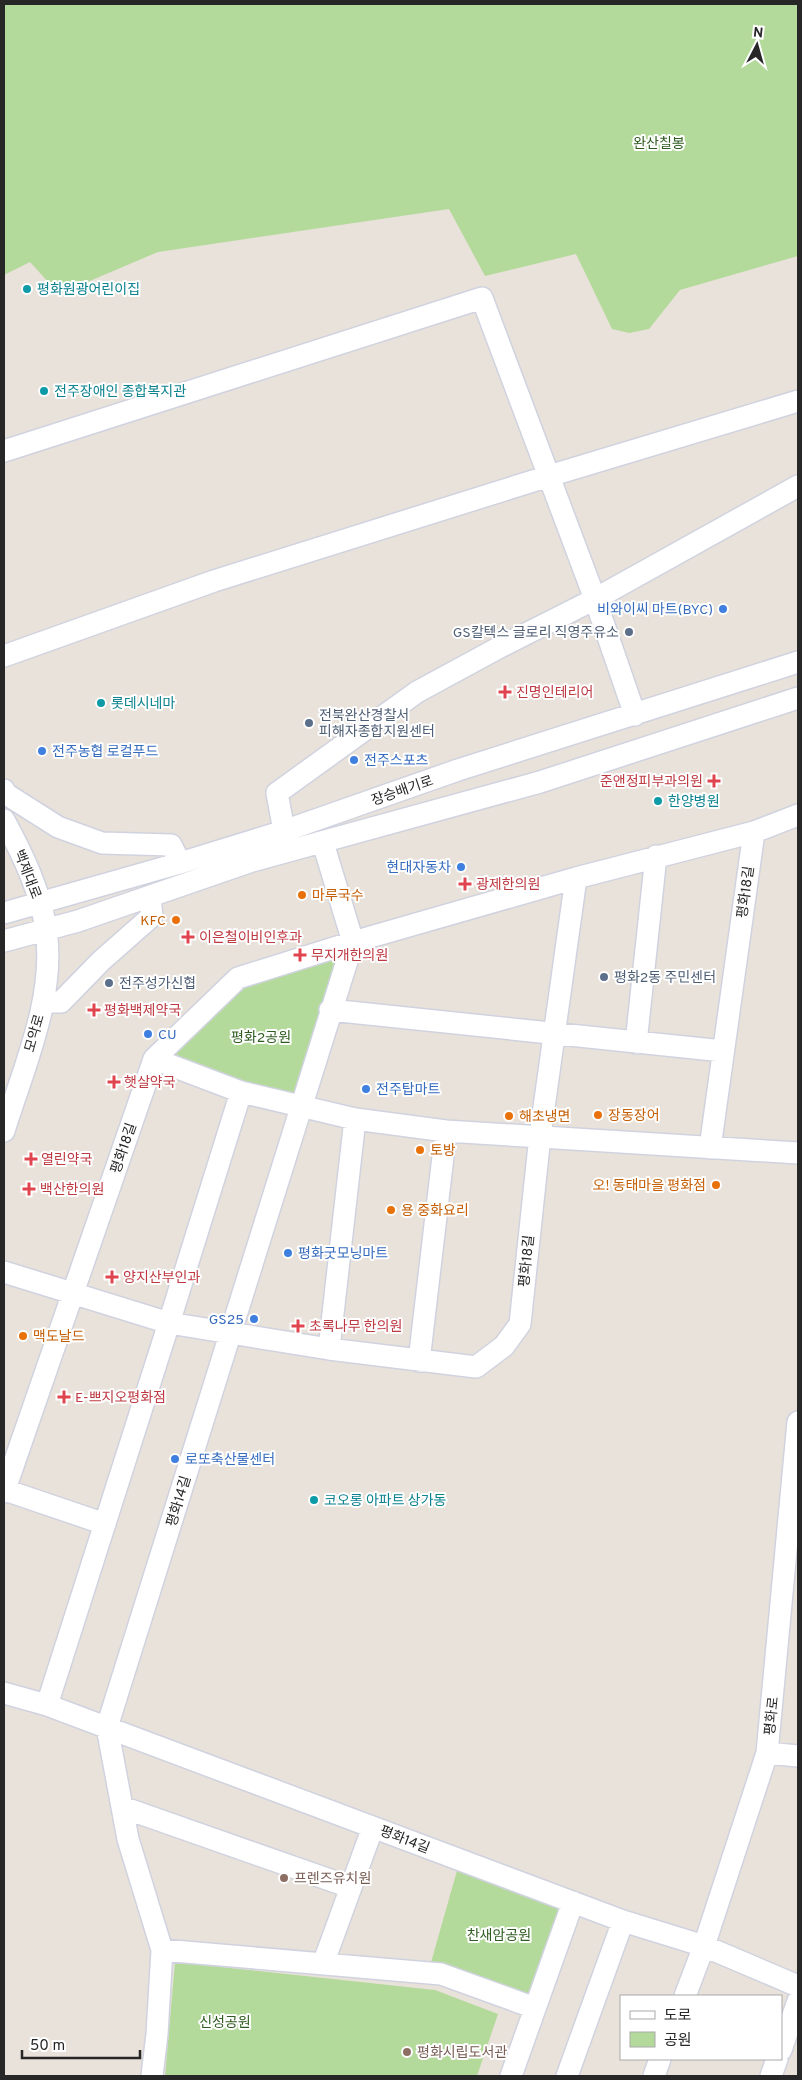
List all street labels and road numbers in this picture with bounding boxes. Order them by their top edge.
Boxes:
street label: 장승배기로 [369,773,436,810]
street label: 백제대로 [9,847,44,902]
street label: 평화18길 [734,865,759,919]
street label: 모악로 [22,1012,49,1054]
street label: 평화18길 [108,1121,141,1176]
street label: 평화18길 [516,1234,539,1288]
street label: 평화14길 [164,1474,195,1529]
street label: 평화로 [762,1696,783,1736]
street label: 평화14길 [377,1823,432,1858]

